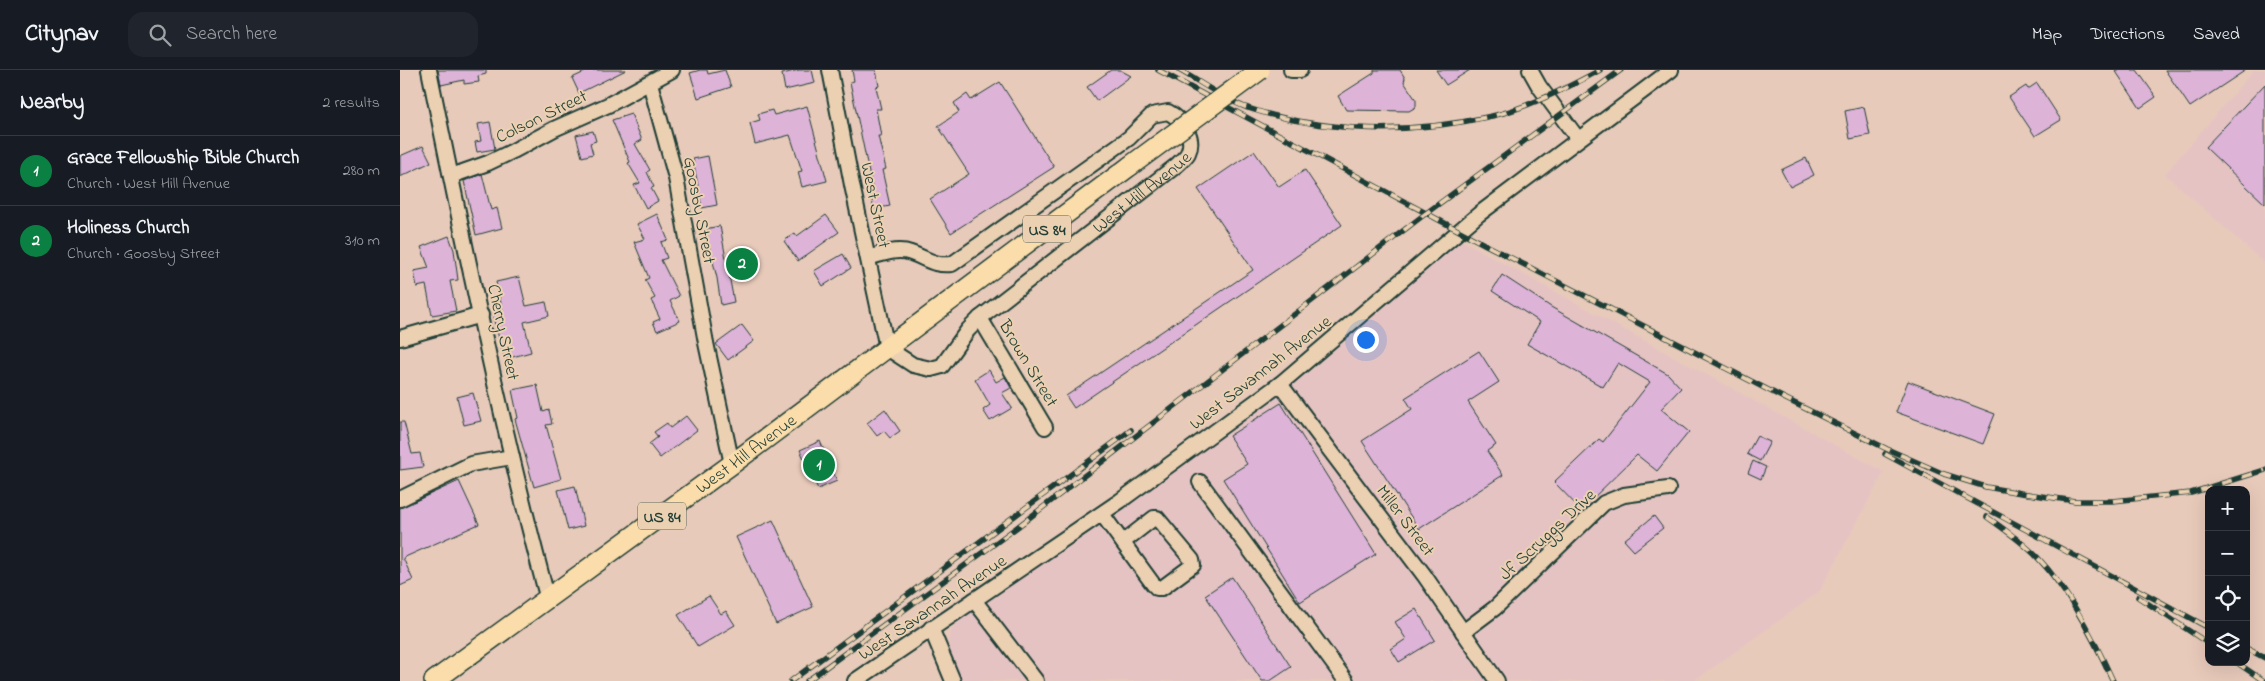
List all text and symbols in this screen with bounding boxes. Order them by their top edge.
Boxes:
search box [128,12,478,57]
text: Citynav [25,17,98,52]
icon: search [146,21,174,49]
text: Search here [186,21,277,48]
text: Map [2032,22,2062,48]
text: Directions [2090,22,2165,48]
text: Saved [2193,22,2240,48]
street label: Colson Street [492,84,592,151]
text: Nearby [20,88,84,118]
text: 2 results [322,91,380,115]
text: Grace Fellowship Bible Church [67,145,299,172]
street label: West Hill Avenue [1088,146,1200,241]
street label: Goosby Street [675,155,721,266]
text: 1 [33,159,39,183]
text: 280 m [343,159,380,183]
street label: West Street [852,160,896,251]
text: Church · West Hill Avenue [67,172,230,196]
text: Holiness Church [67,215,190,242]
road number: US 84 [1023,216,1071,242]
text: 2 [32,229,40,253]
text: 310 m [345,229,380,253]
text: Church · Goosby Street [67,242,220,266]
pin: 2 [726,245,758,283]
street label: Cherry Street [479,282,525,383]
street label: West Savannah Avenue [1185,309,1339,437]
street label: Brown Street [990,315,1064,413]
your location [1353,327,1379,353]
street label: West Hill Avenue [691,408,804,501]
pin: 1 [803,446,835,484]
street label: Miller Street [1369,480,1440,562]
street label: Jf Scruggs Drive [1494,483,1604,588]
map controls [2205,486,2250,666]
button: + [2205,486,2250,531]
road number: US 84 [638,502,686,530]
button: − [2205,531,2250,576]
street label: West Savannah Avenue [854,549,1013,668]
button: locate [2205,576,2250,621]
button: layers [2205,621,2250,666]

